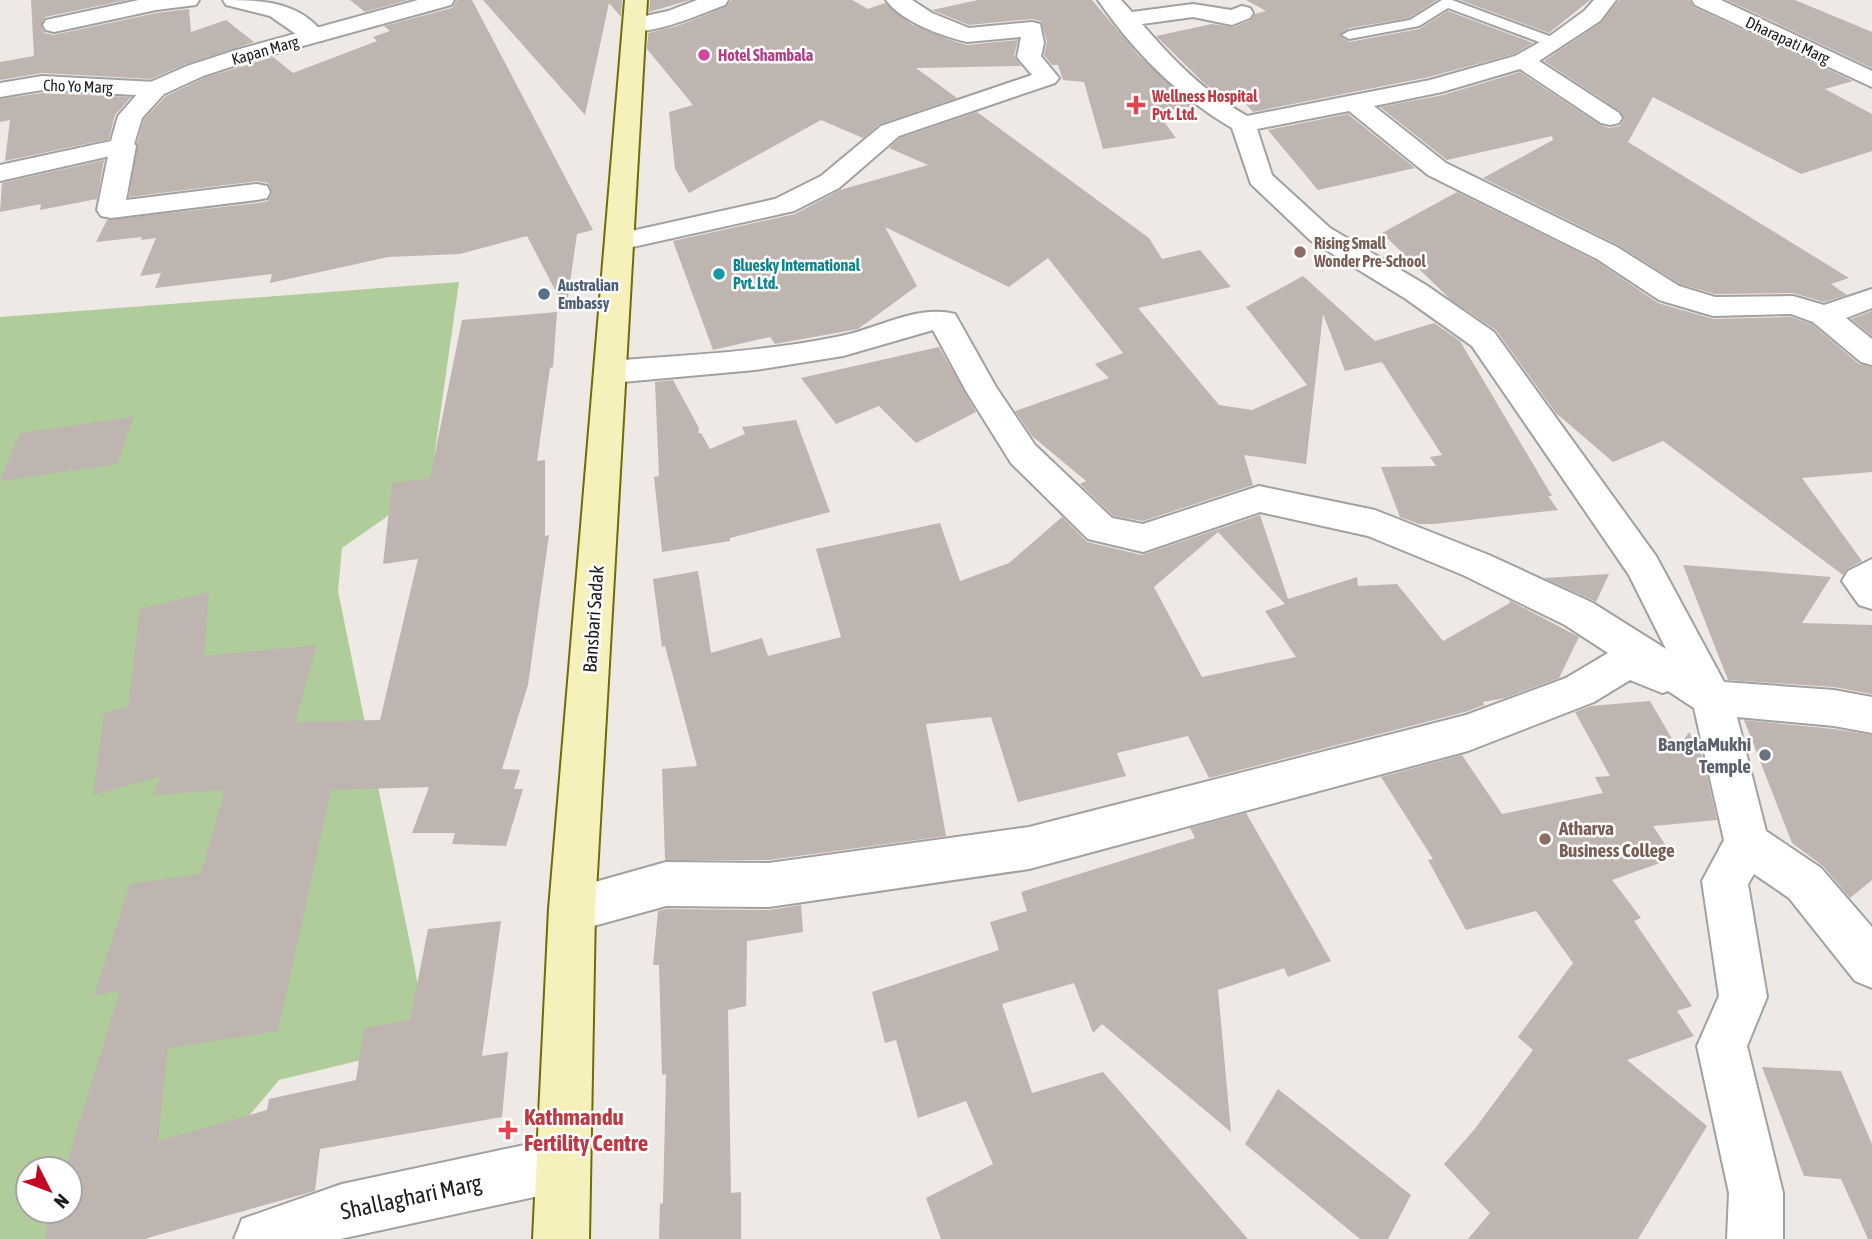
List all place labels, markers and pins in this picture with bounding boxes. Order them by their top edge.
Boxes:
place label: Hotel Shambala [718,46,813,64]
marker: Hotel Shambala [696,47,712,63]
place label: Wellness Hospital Pvt. Ltd. [1151,87,1258,123]
marker: Wellness Hospital Pvt. Ltd. [1126,95,1146,115]
place label: Rising Small Wonder Pre-School [1313,234,1426,270]
marker: Rising Small Wonder Pre-School [1292,244,1308,260]
place label: Bluesky International Pvt. Ltd. [733,256,861,292]
marker: Bluesky International Pvt. Ltd. [711,266,727,282]
place label: Australian Embassy [557,276,619,312]
marker: Australian Embassy [536,286,552,302]
place label: BanglaMukhi Temple [1658,733,1751,777]
marker: BanglaMukhi Temple [1757,747,1773,763]
place label: Atharva Business College [1558,817,1675,861]
marker: Atharva Business College [1537,831,1553,847]
place label: Kathmandu Fertility Centre [524,1104,648,1156]
marker: Kathmandu Fertility Centre [498,1120,518,1140]

